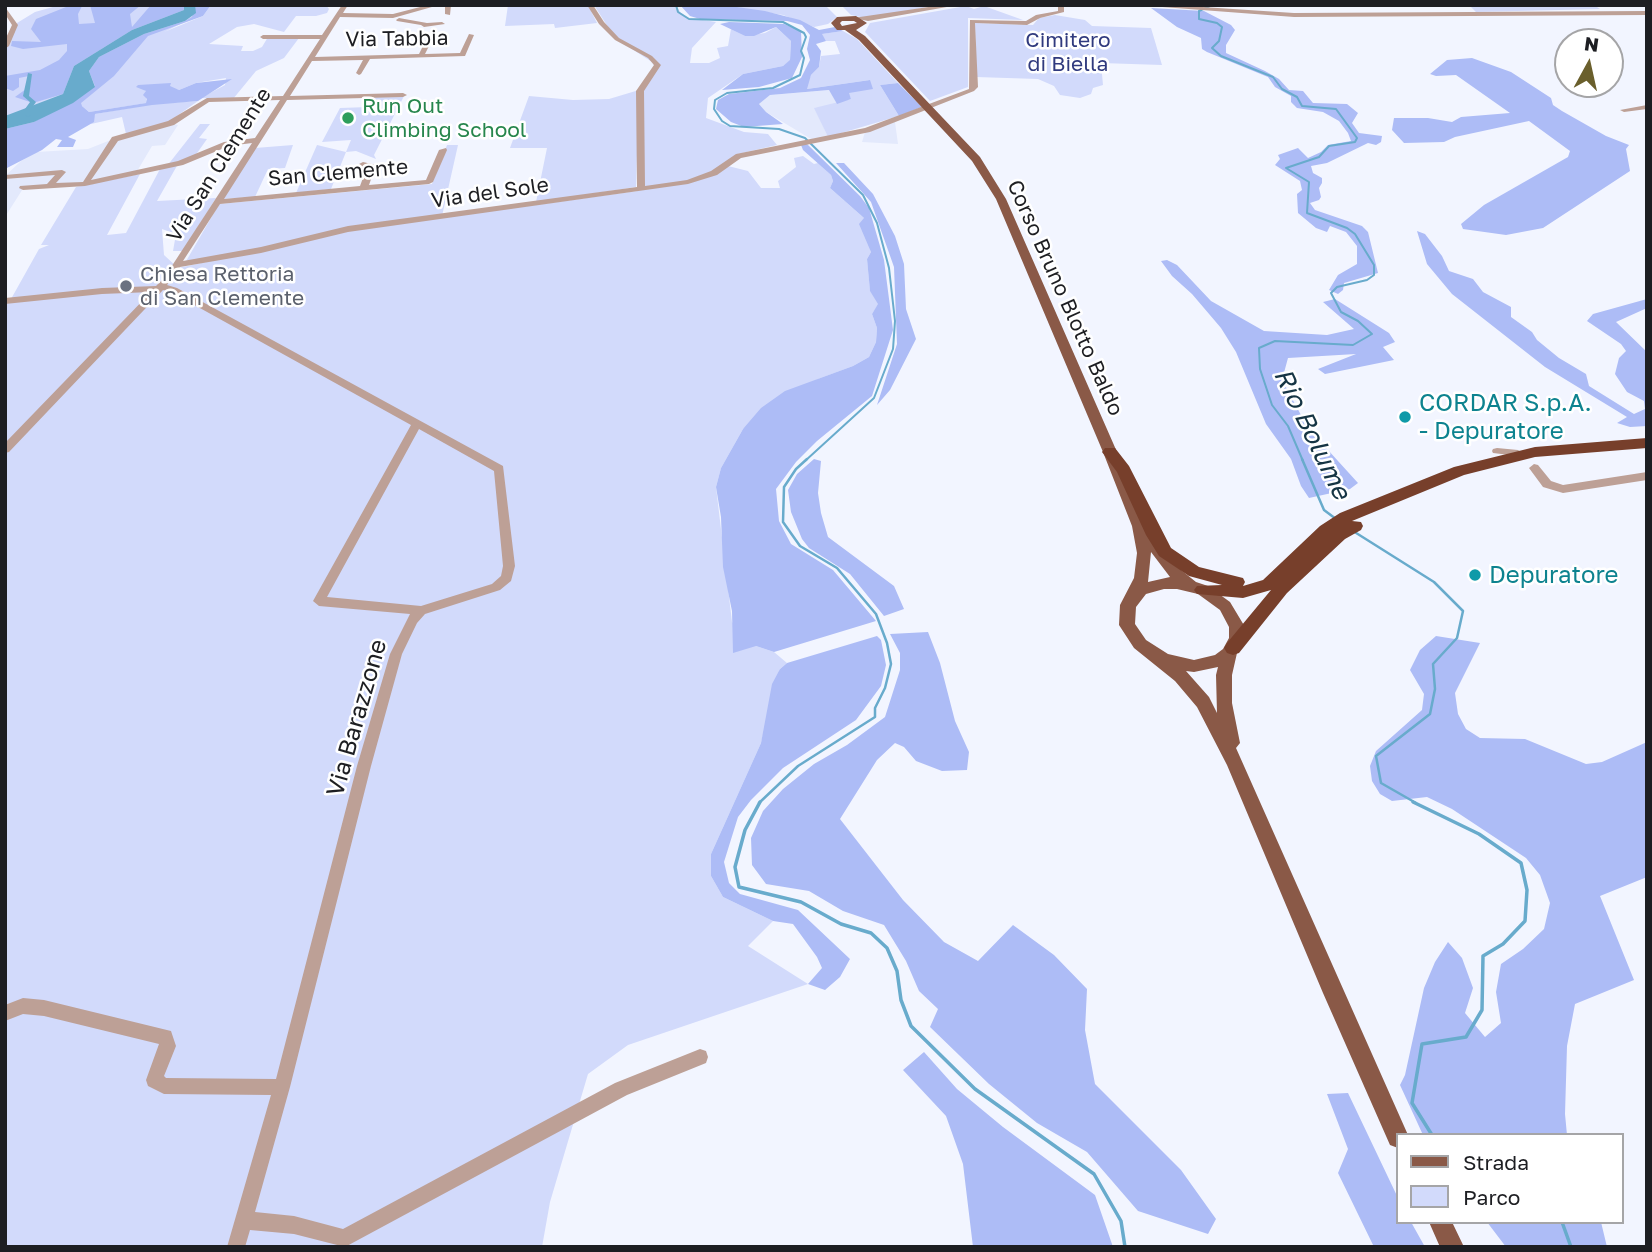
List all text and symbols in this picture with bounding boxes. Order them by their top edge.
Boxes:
street label: Via Tabbia [345,26,449,52]
park label: Cimitero di Biella [1025,27,1111,77]
north arrow [1554,28,1624,98]
text: N [1583,31,1600,56]
street label: Via San Clemente [161,83,277,247]
place label: Run Out Climbing School [362,93,527,143]
marker: Run Out Climbing School [340,110,356,126]
street label: San Clemente [267,154,409,192]
street label: Via del Sole [430,172,550,214]
street label: Corso Bruno Blotto Baldo [1002,176,1128,420]
place label: Chiesa Rettoria di San Clemente [140,261,304,311]
marker: Chiesa Rettoria di San Clemente [118,278,134,294]
water label: Rio Bolume [1267,363,1357,505]
place label: CORDAR S.p.A. - Depuratore [1419,389,1592,445]
marker: CORDAR S.p.A. - Depuratore [1397,409,1413,425]
place label: Depuratore [1489,561,1618,589]
marker: Depuratore [1467,567,1483,583]
street label: Via Barazzone [321,636,393,800]
legend [1396,1133,1624,1224]
text: Strada [1463,1149,1529,1175]
text: Parco [1463,1184,1520,1210]

